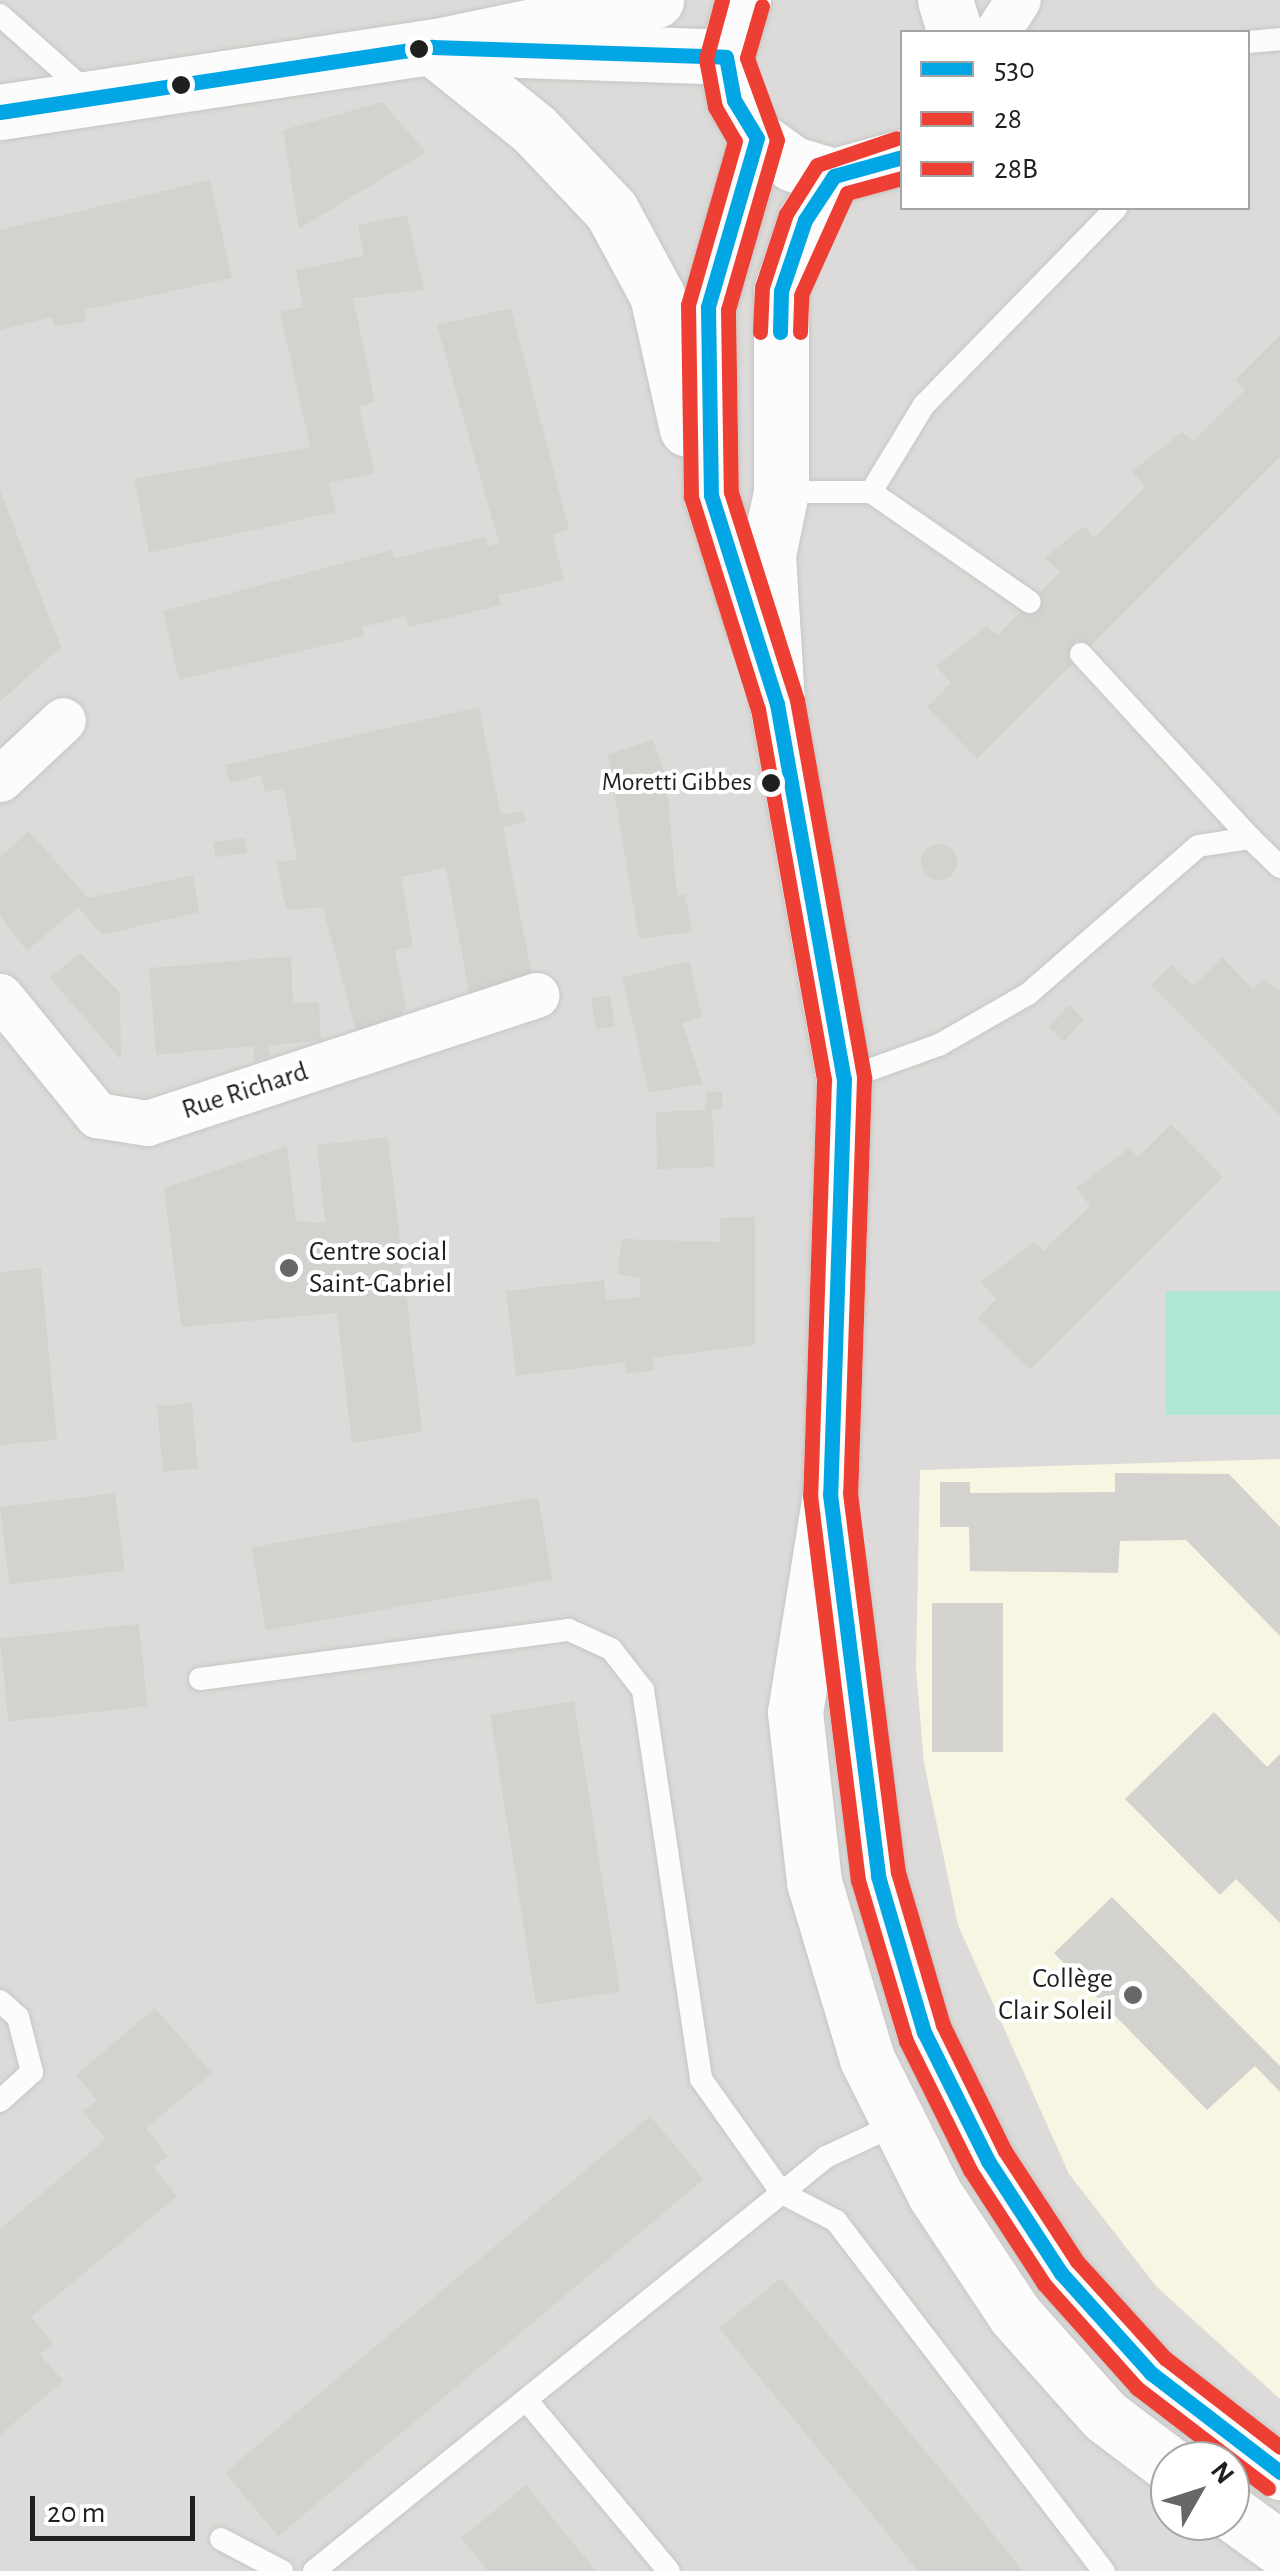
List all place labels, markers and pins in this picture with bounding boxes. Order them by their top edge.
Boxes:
unlabelled marker [409,39,429,59]
unlabelled marker [171,75,191,95]
place label: Moretti Gibbes [602,767,752,799]
marker: Moretti Gibbes [761,773,781,793]
place label: Centre social Saint-Gabriel [309,1235,452,1301]
marker: Centre social Saint-Gabriel [278,1257,300,1279]
place label: Collège Clair Soleil [998,1962,1113,2028]
marker: Collège Clair Soleil [1122,1984,1144,2006]

